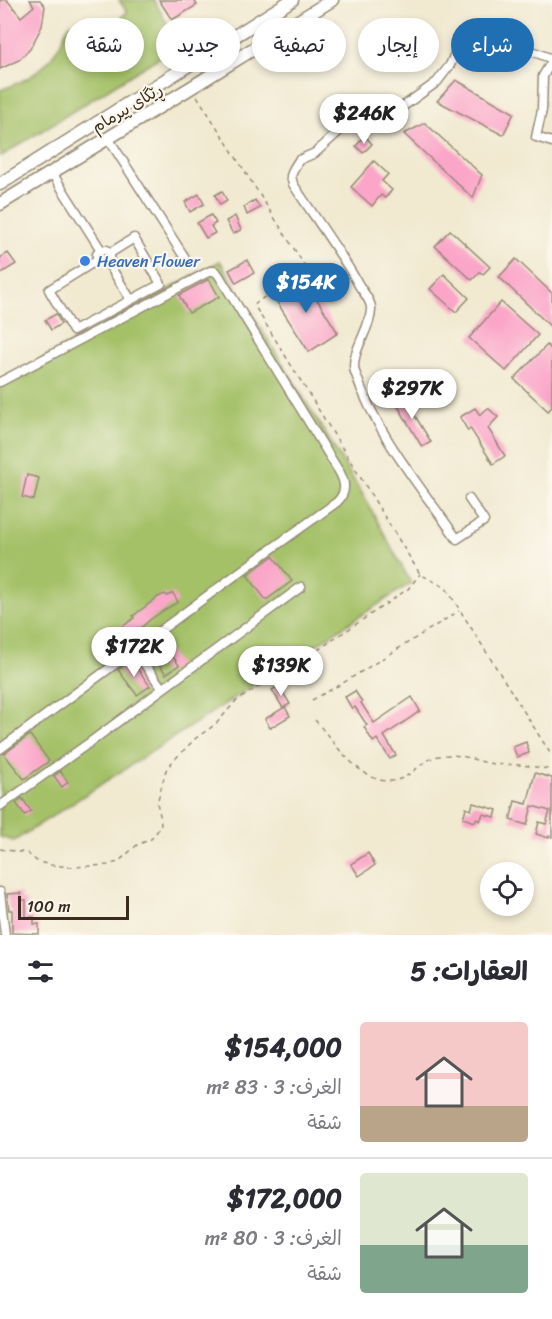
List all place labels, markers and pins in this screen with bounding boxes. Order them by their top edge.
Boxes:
pin: $246K [322,94,406,145]
place label: Heaven Flower [97,247,201,276]
marker: Heaven Flower [78,254,92,268]
pin: $154K [264,263,348,314]
pin: $297K [370,369,454,420]
pin: $172K [92,627,176,678]
pin: $139K [239,646,323,697]

